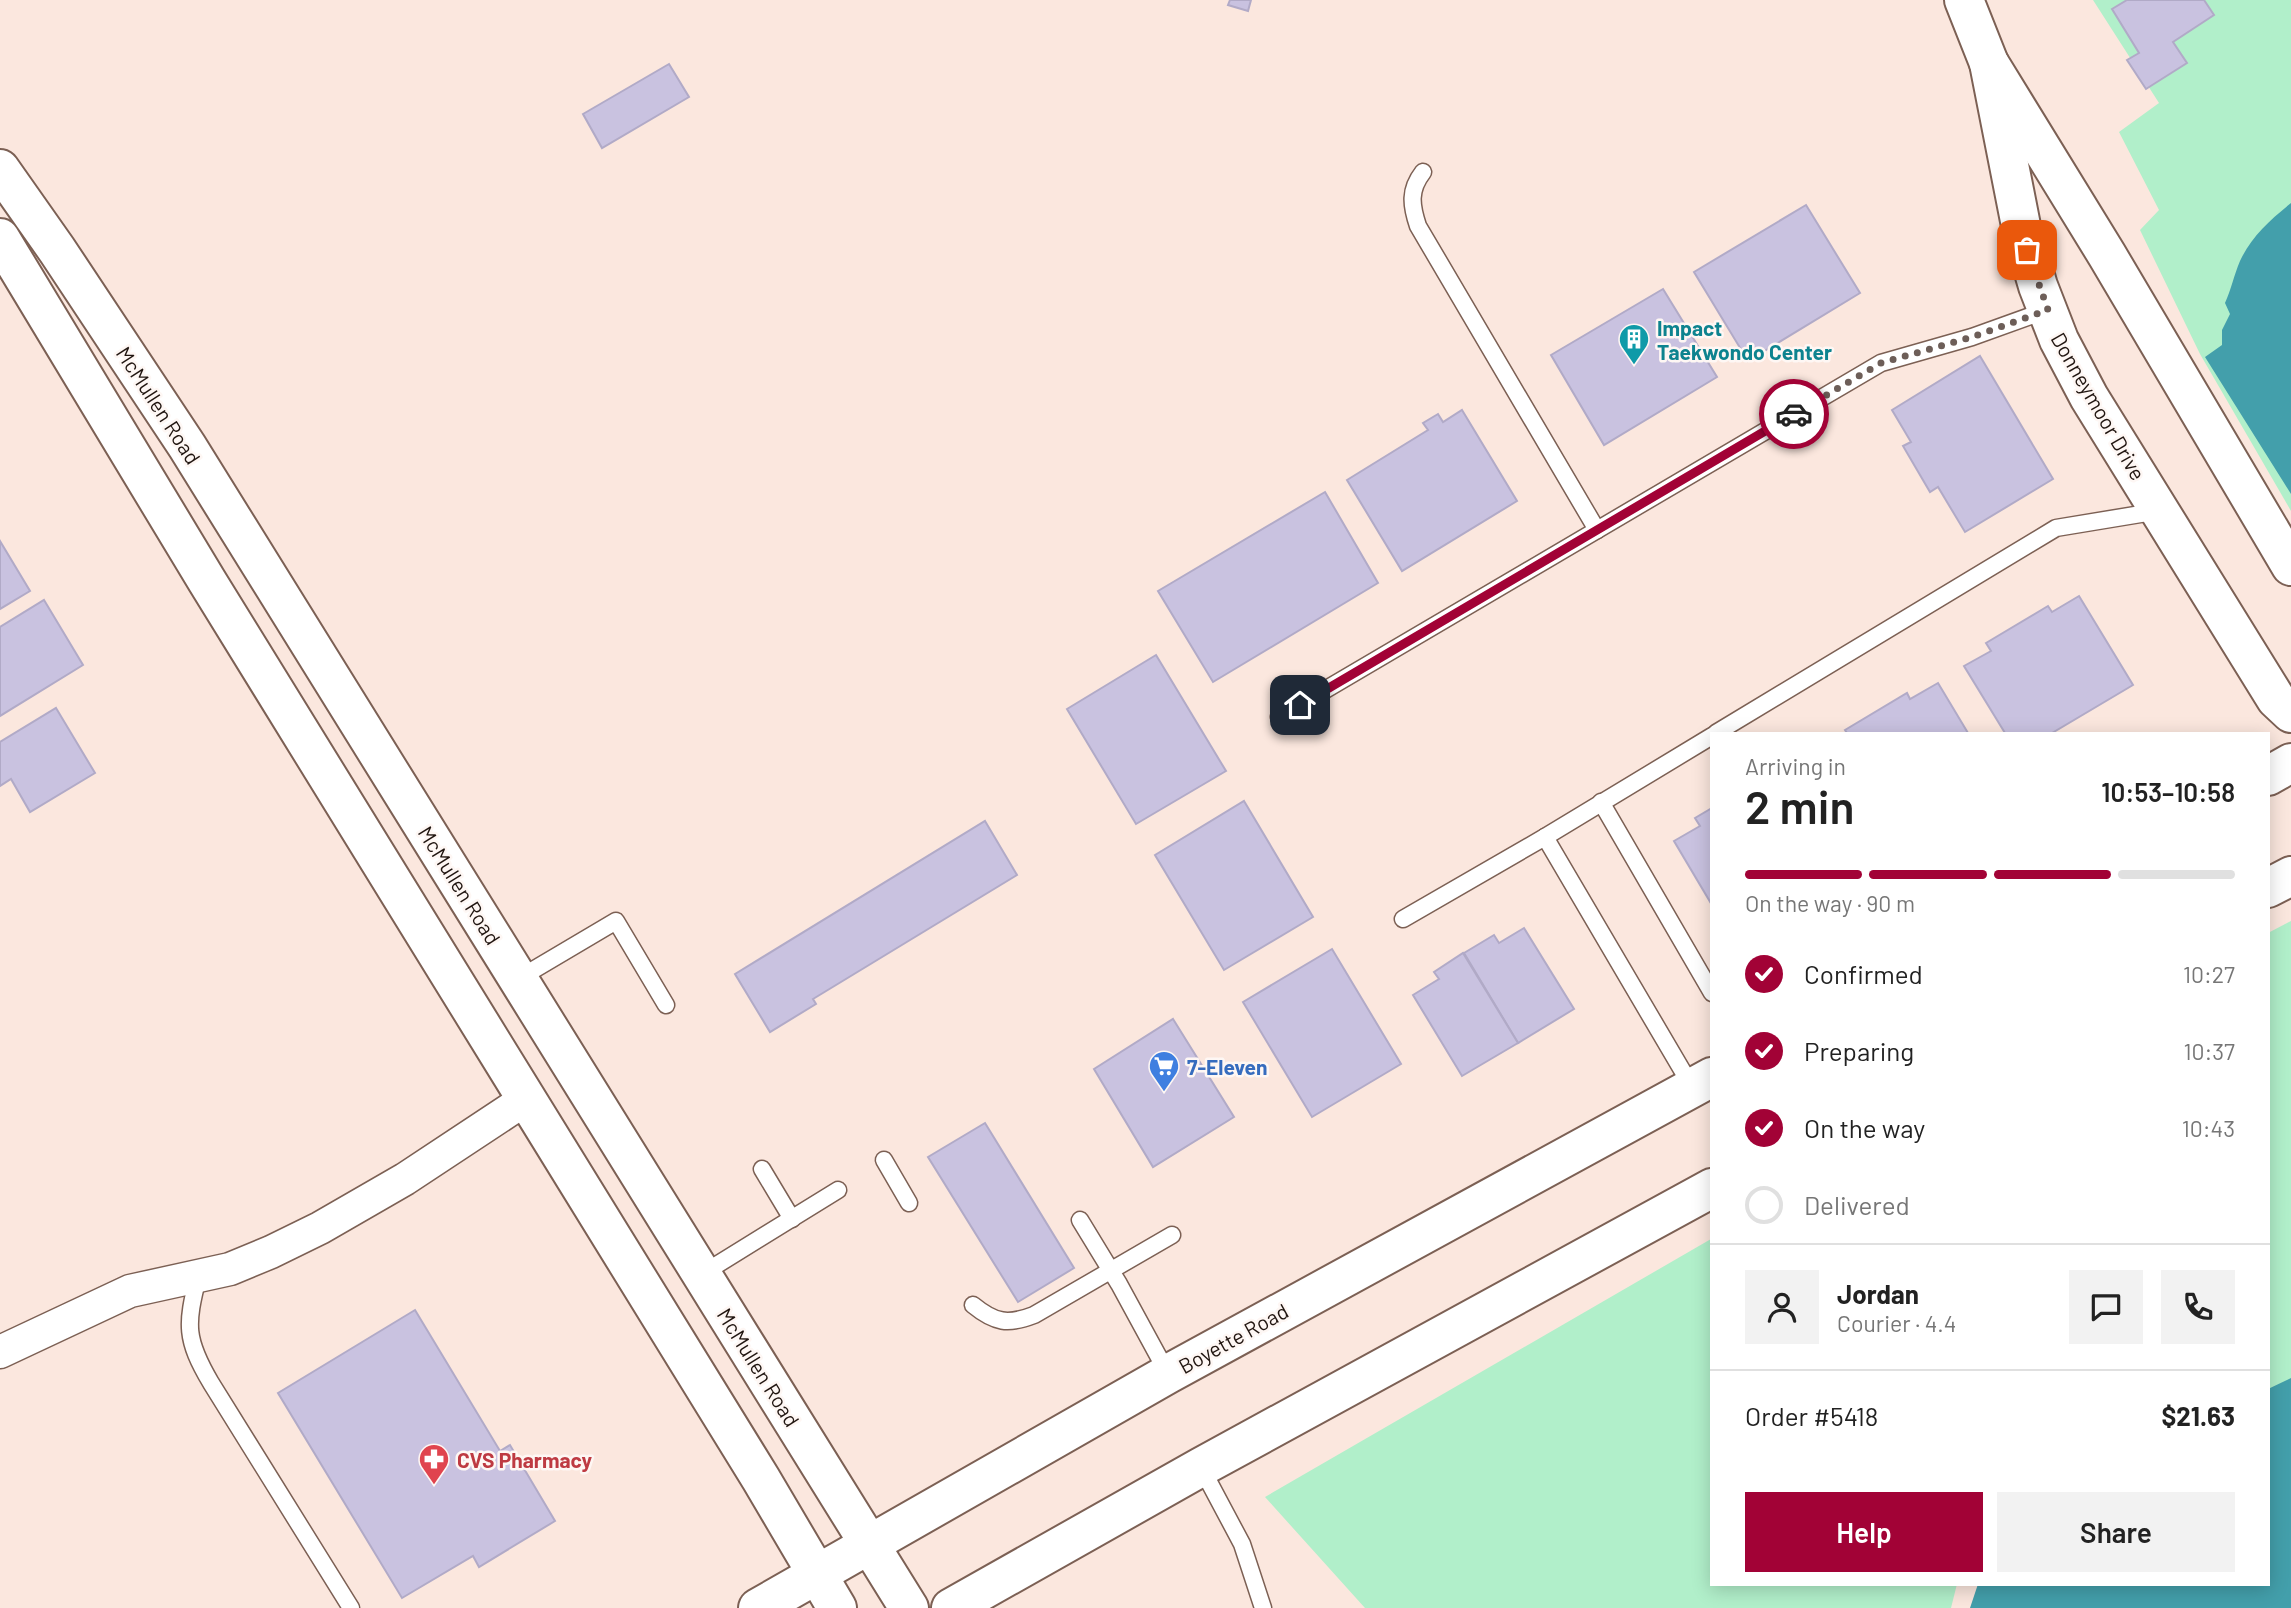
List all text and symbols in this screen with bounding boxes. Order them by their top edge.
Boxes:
pin [1997,220,2057,280]
icon: bag [2008,231,2046,269]
place label: Impact Taekwondo Center [1657,315,1832,364]
building icon: Impact Taekwondo Center [1617,322,1651,366]
street label: Donneymoor Drive [2047,328,2151,484]
street label: McMullen Road [112,342,206,468]
courier [1759,379,1829,449]
icon: car [1775,395,1813,433]
pin [1270,675,1330,735]
icon: home [1281,686,1319,724]
text: Arriving in [1745,752,1846,780]
text: 10:53–10:58 [2101,776,2235,807]
text: 2 min [1745,778,1854,833]
street label: McMullen Road [414,821,506,949]
text: On the way · 90 m [1745,889,1915,917]
icon: check [1745,955,1783,993]
text: Confirmed [1804,958,1923,989]
text: 10:27 [2183,960,2235,988]
icon: check [1745,1032,1783,1070]
text: Preparing [1804,1035,1914,1066]
text: 10:37 [2183,1037,2235,1065]
supermarket icon: 7-Eleven [1147,1049,1181,1093]
place label: 7-Eleven [1187,1054,1267,1079]
icon: check [1745,1109,1783,1147]
text: On the way [1804,1112,1925,1143]
text: 10:43 [2182,1114,2235,1142]
text: Delivered [1804,1189,1910,1220]
button: person [1745,1270,1819,1344]
button: chat [2069,1270,2143,1344]
button: phone [2161,1270,2235,1344]
text: Jordan [1837,1278,1919,1309]
street label: Boyette Road [1174,1298,1292,1378]
street label: McMullen Road [713,1303,805,1431]
text: Courier · 4.4 [1837,1309,1956,1337]
text: Order #5418 [1745,1400,1878,1431]
text: $21.63 [2161,1400,2235,1431]
pharmacy icon: CVS Pharmacy [417,1442,451,1486]
place label: CVS Pharmacy [457,1447,593,1472]
button: Help [1745,1492,1983,1572]
button: Share [1997,1492,2235,1572]

